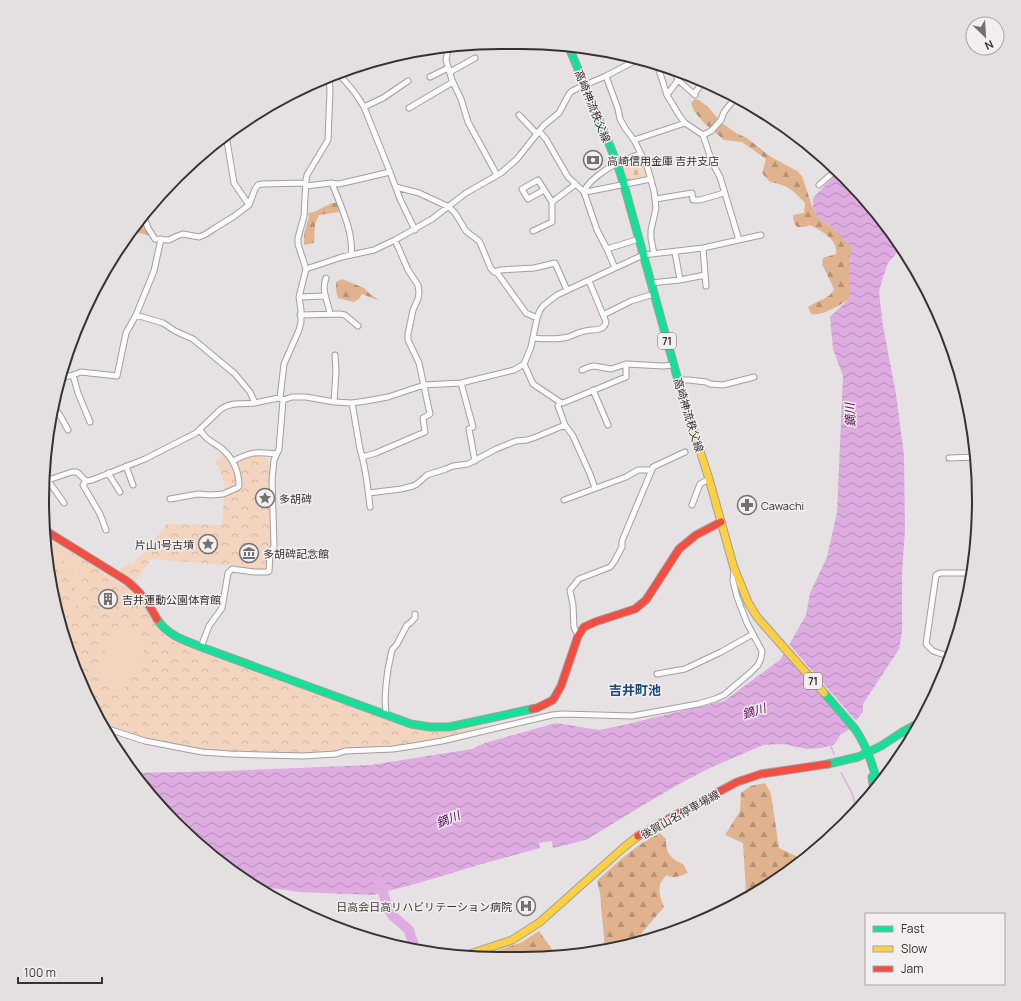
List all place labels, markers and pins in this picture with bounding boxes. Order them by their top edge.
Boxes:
bank icon: 高崎信用金庫 吉井支店 [582,149,604,171]
place label: 高崎信用金庫 吉井支店 [607,153,719,168]
place icon: 多胡碑 [254,487,276,509]
place label: 多胡碑 [279,491,312,506]
pharmacy icon: Cawachi [736,494,758,516]
place label: Cawachi [761,498,804,513]
place icon: 片山1号古墳 [197,533,219,555]
place label: 片山1号古墳 [135,537,194,552]
museum icon: 多胡碑記念館 [238,542,260,564]
place label: 多胡碑記念館 [263,546,329,561]
building icon: 吉井運動公園体育館 [97,588,119,610]
place label: 吉井運動公園体育館 [122,592,221,607]
hospital icon: 日高会日高リハビリテーション病院 [515,895,537,917]
place label: 日高会日高リハビリテーション病院 [336,899,512,914]

